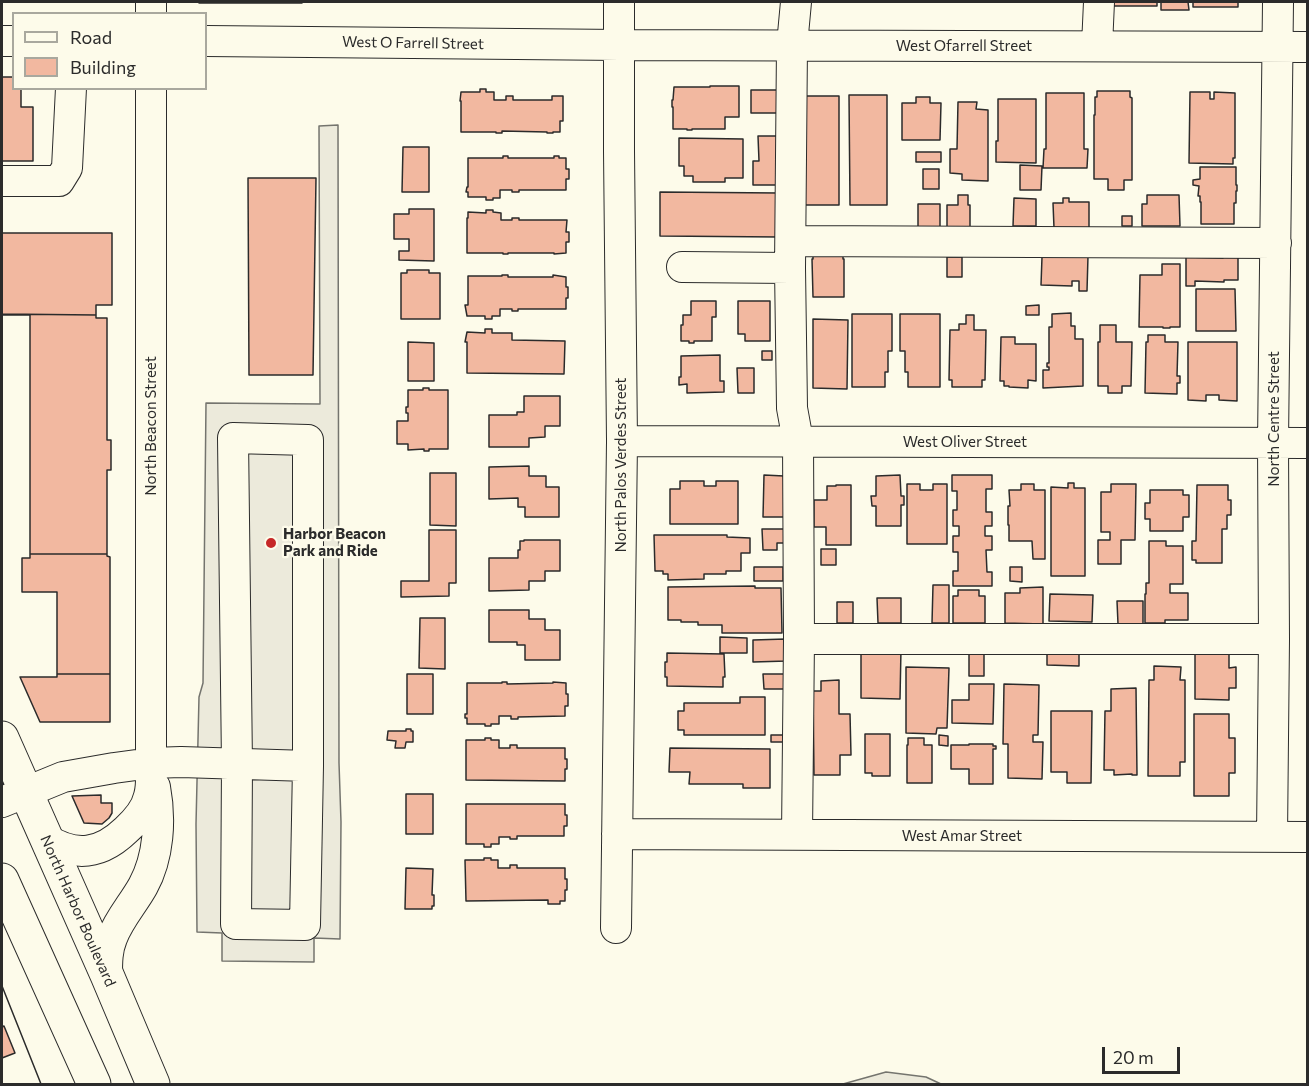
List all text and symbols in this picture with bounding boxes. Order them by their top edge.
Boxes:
legend [12,12,207,90]
text: Road [70,26,112,48]
street label: West O Farrell Street [342,33,484,53]
street label: West Ofarrell Street [896,37,1032,55]
text: Building [70,56,136,78]
street label: North Centre Street [1265,351,1283,487]
street label: North Beacon Street [142,356,160,496]
street label: North Palos Verdes Street [612,377,630,553]
street label: West Oliver Street [903,433,1027,451]
place label: Harbor Beacon Park and Ride [283,525,386,560]
marker: Harbor Beacon Park and Ride [264,536,278,550]
street label: West Amar Street [902,827,1022,845]
street label: North Harbor Boulevard [36,832,120,990]
scale bar [1105,1035,1183,1073]
text: 20 m [1113,1046,1154,1068]

